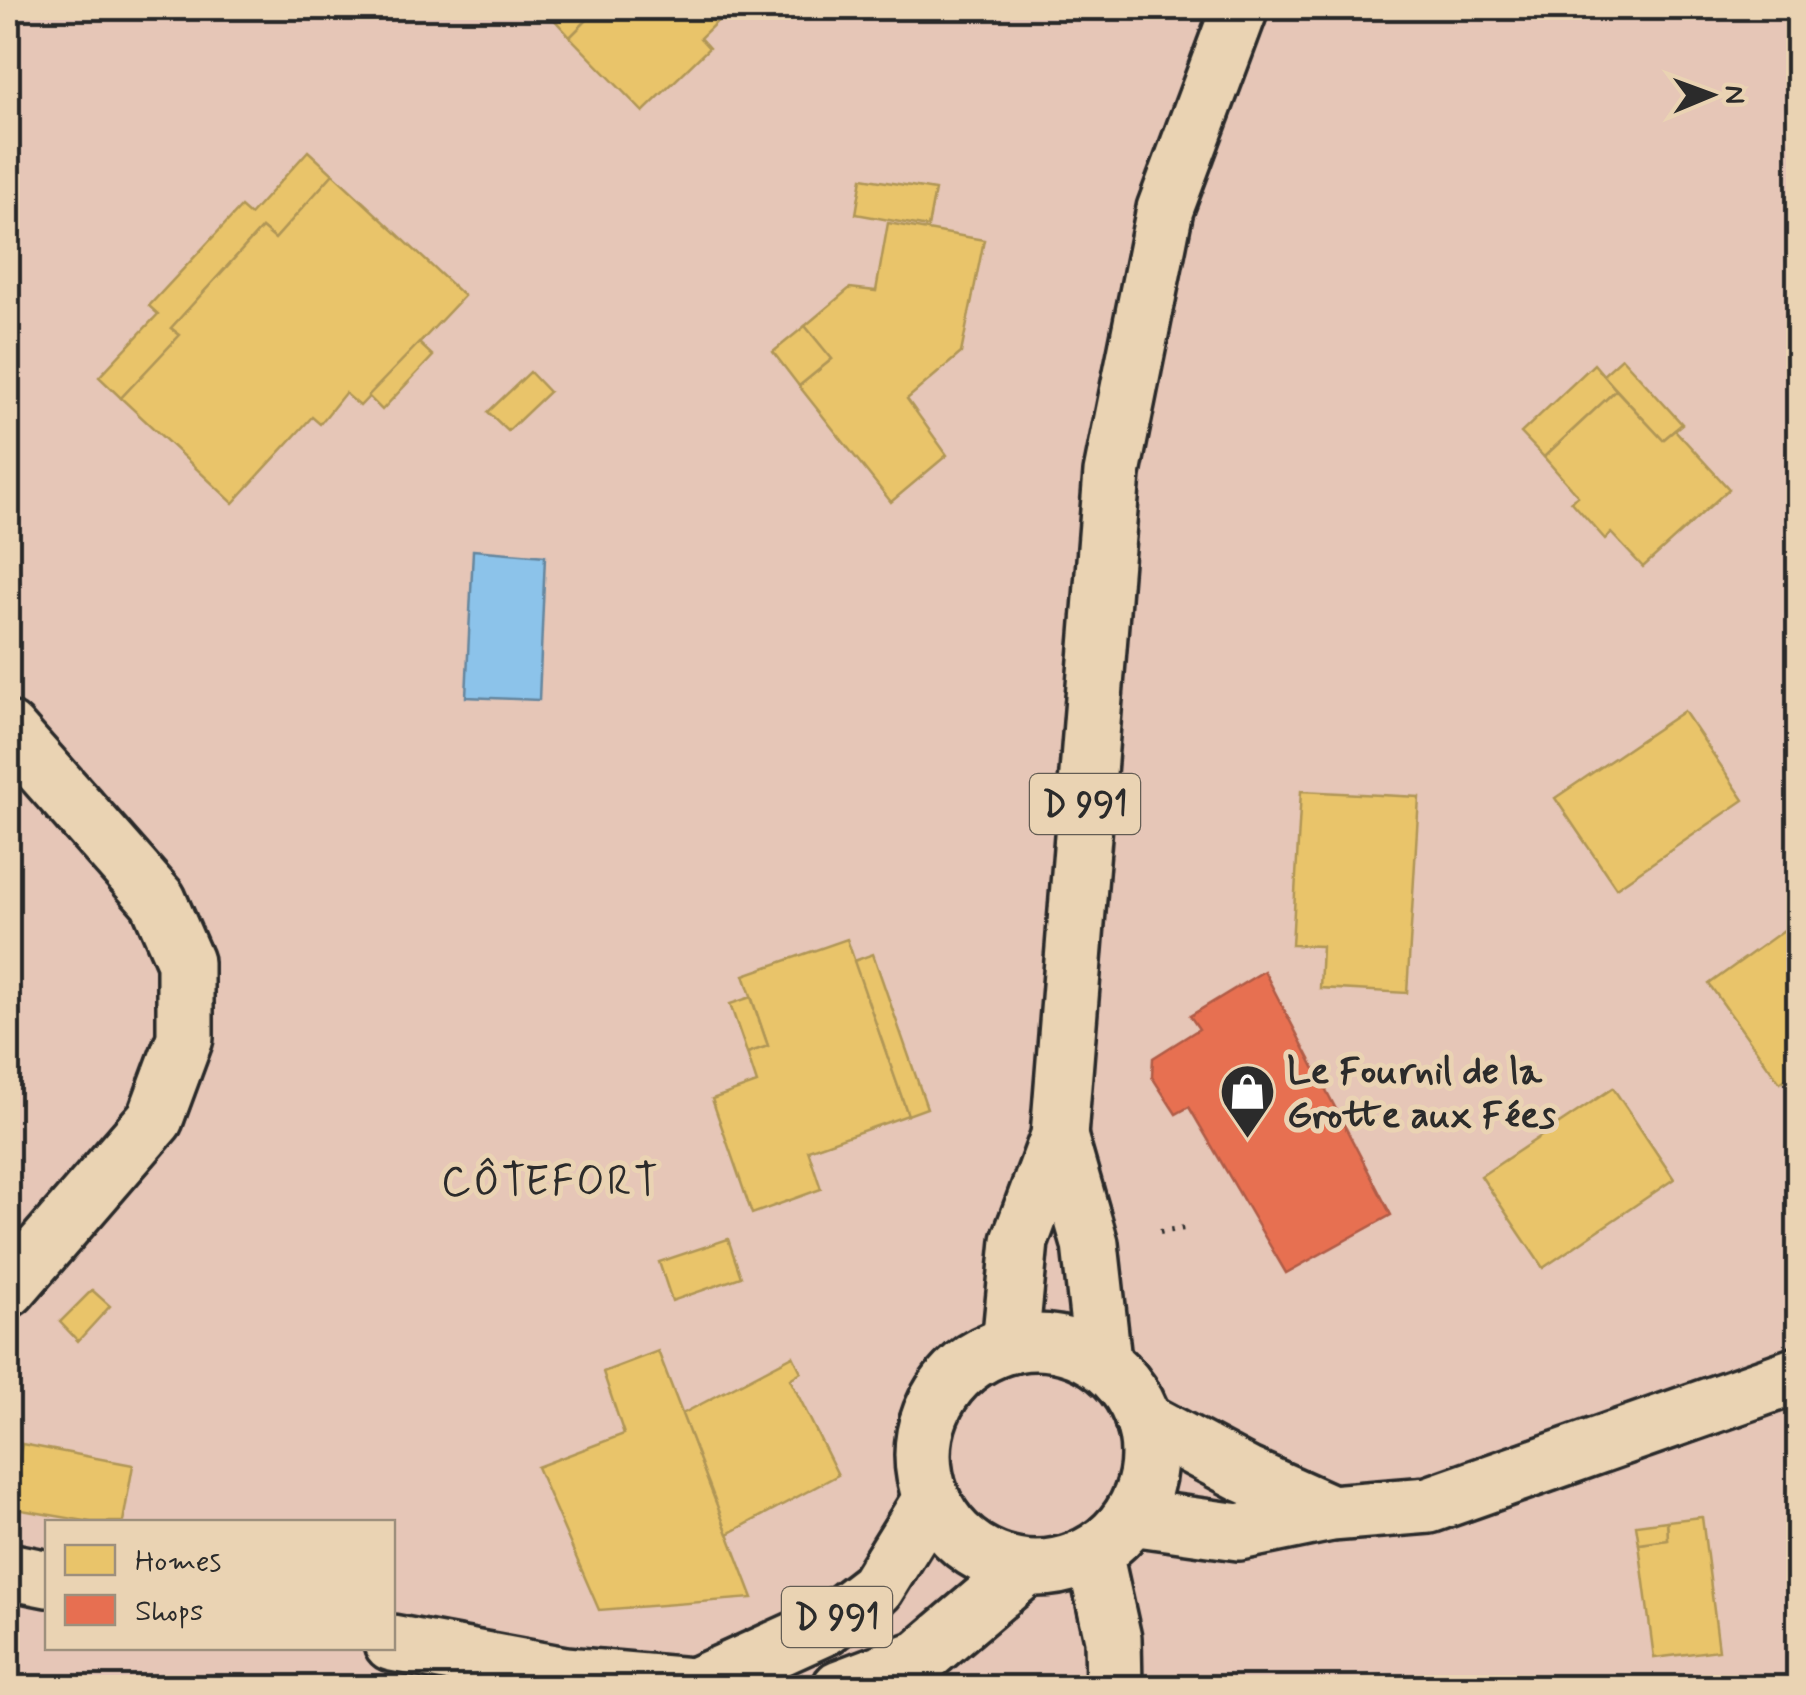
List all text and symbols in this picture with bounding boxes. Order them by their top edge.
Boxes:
north arrow [1661,45,1761,145]
text: N [1715,85,1752,104]
road number: D 991 [1030,774,1140,834]
place label: Le Fournil de la Grotte aux Fées [1287,1048,1556,1141]
shop icon: Le Fournil de la Grotte aux Fées [1218,1062,1278,1141]
district label: CÔTEFORT [441,1156,661,1211]
legend [45,1520,395,1650]
text: Homes [135,1542,221,1581]
road number: D 991 [782,1587,892,1647]
text: Shops [135,1592,203,1631]

